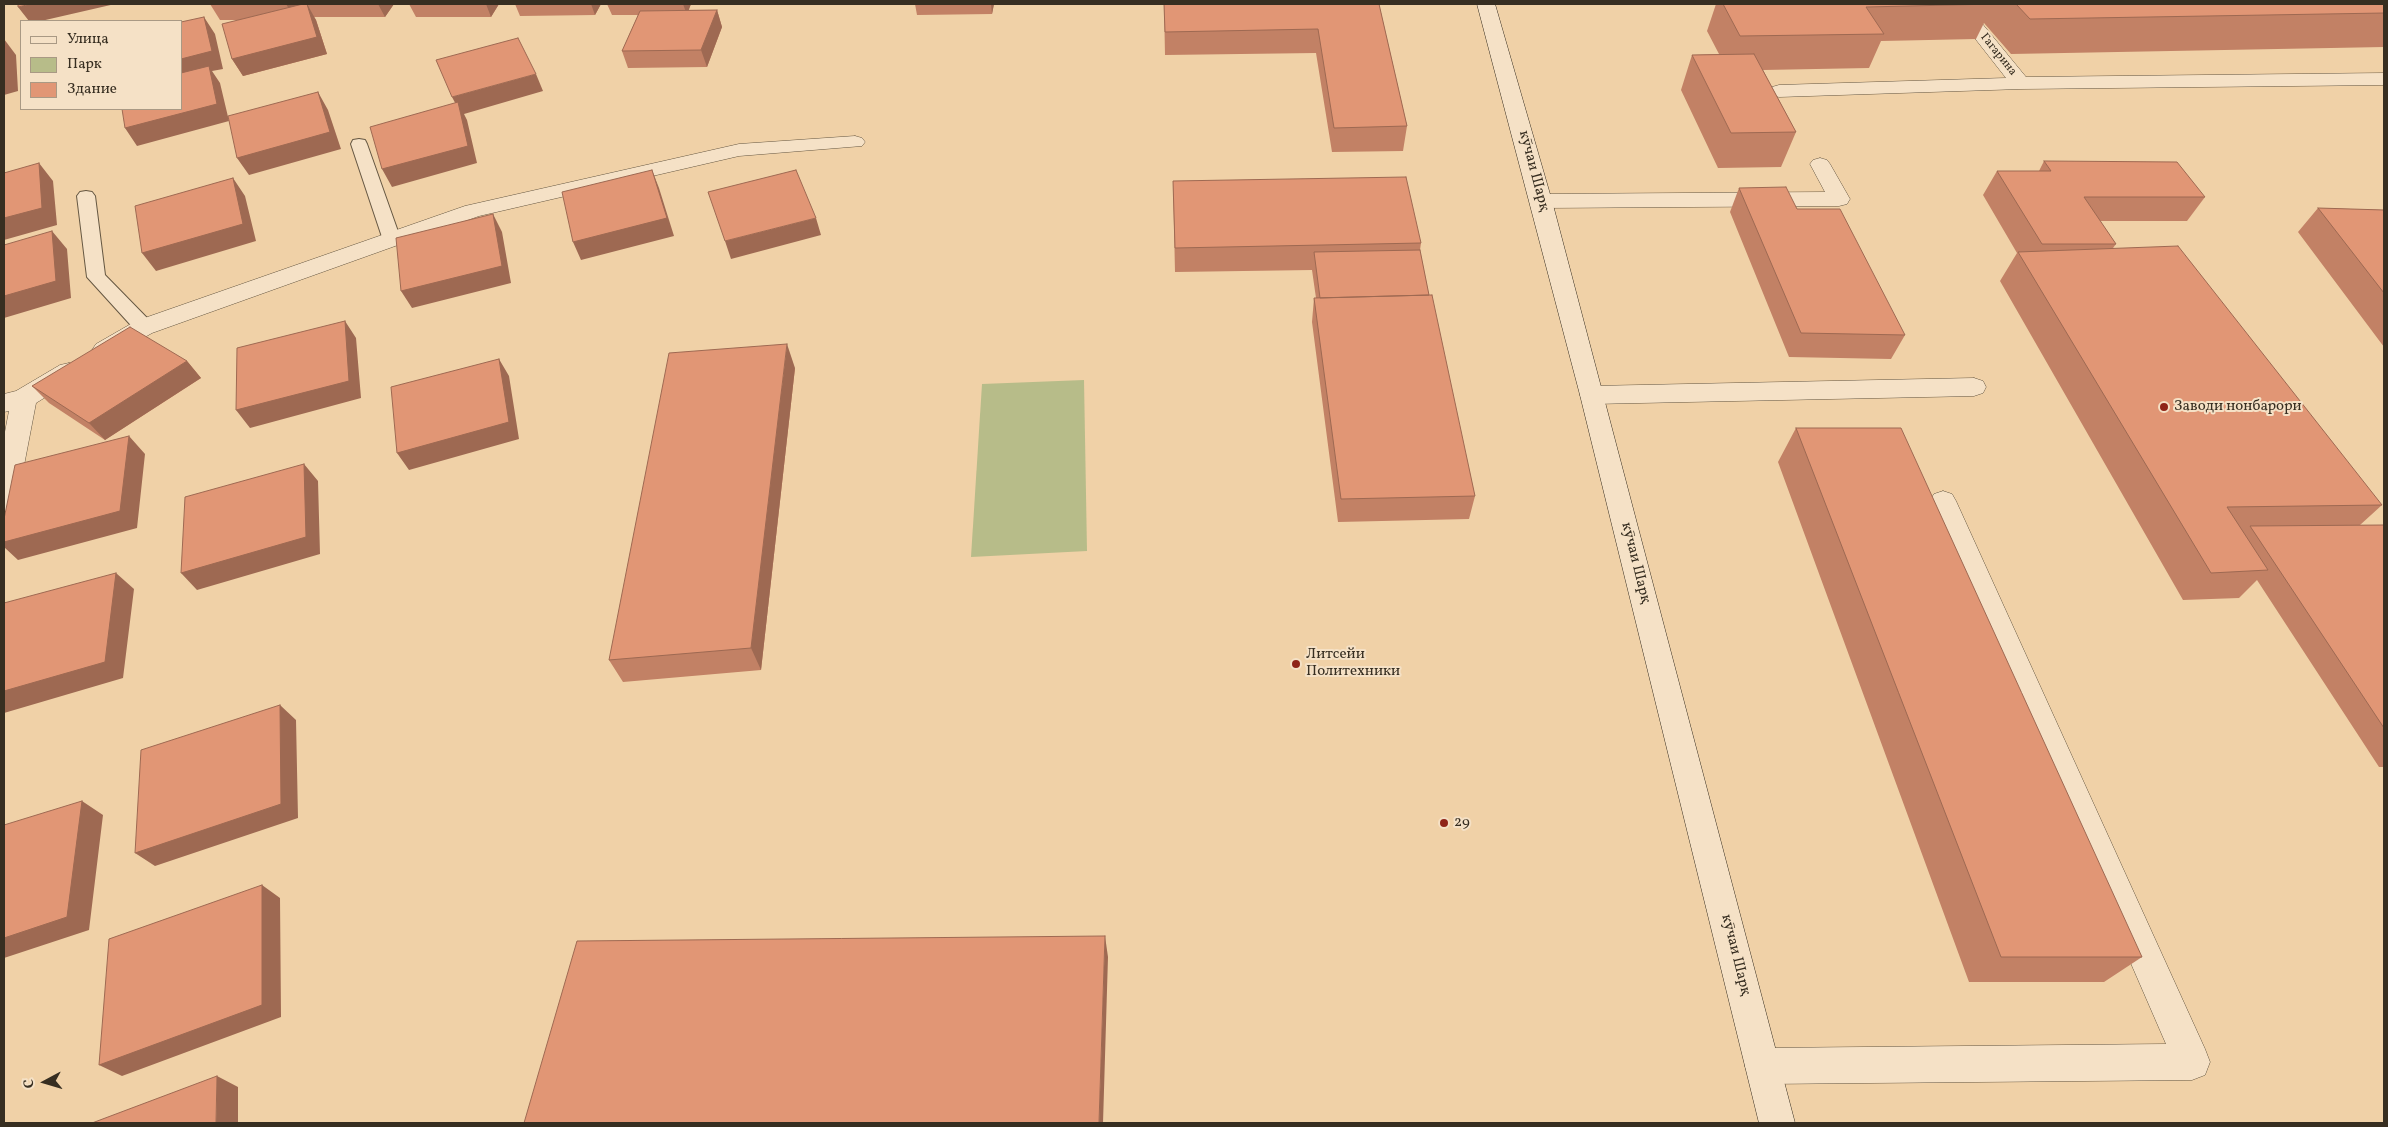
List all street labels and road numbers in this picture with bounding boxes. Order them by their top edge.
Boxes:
street label: Гагарина [1977,31,2019,79]
street label: кӯчаи Шарқ [1514,129,1552,213]
street label: кӯчаи Шарқ [1616,521,1654,605]
street label: кӯчаи Шарқ [1716,913,1754,997]

